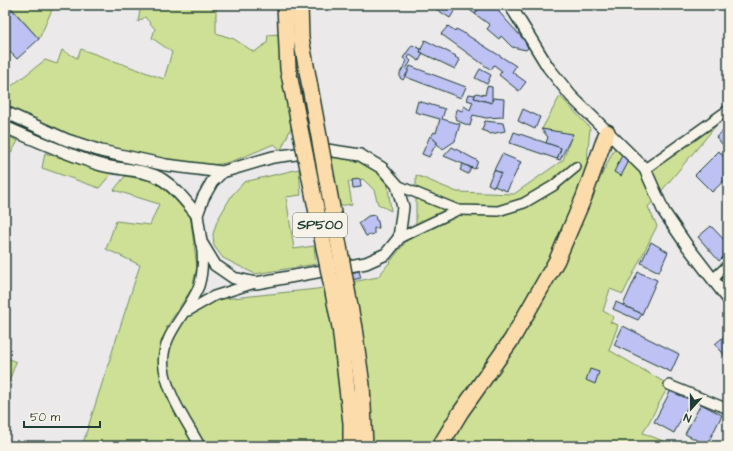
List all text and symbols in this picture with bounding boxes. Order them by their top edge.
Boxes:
road number: SP500 [293,213,347,237]
north arrow [671,389,711,429]
scale bar [24,403,100,429]
text: 50 m [30,409,61,426]
text: N [682,410,694,426]

